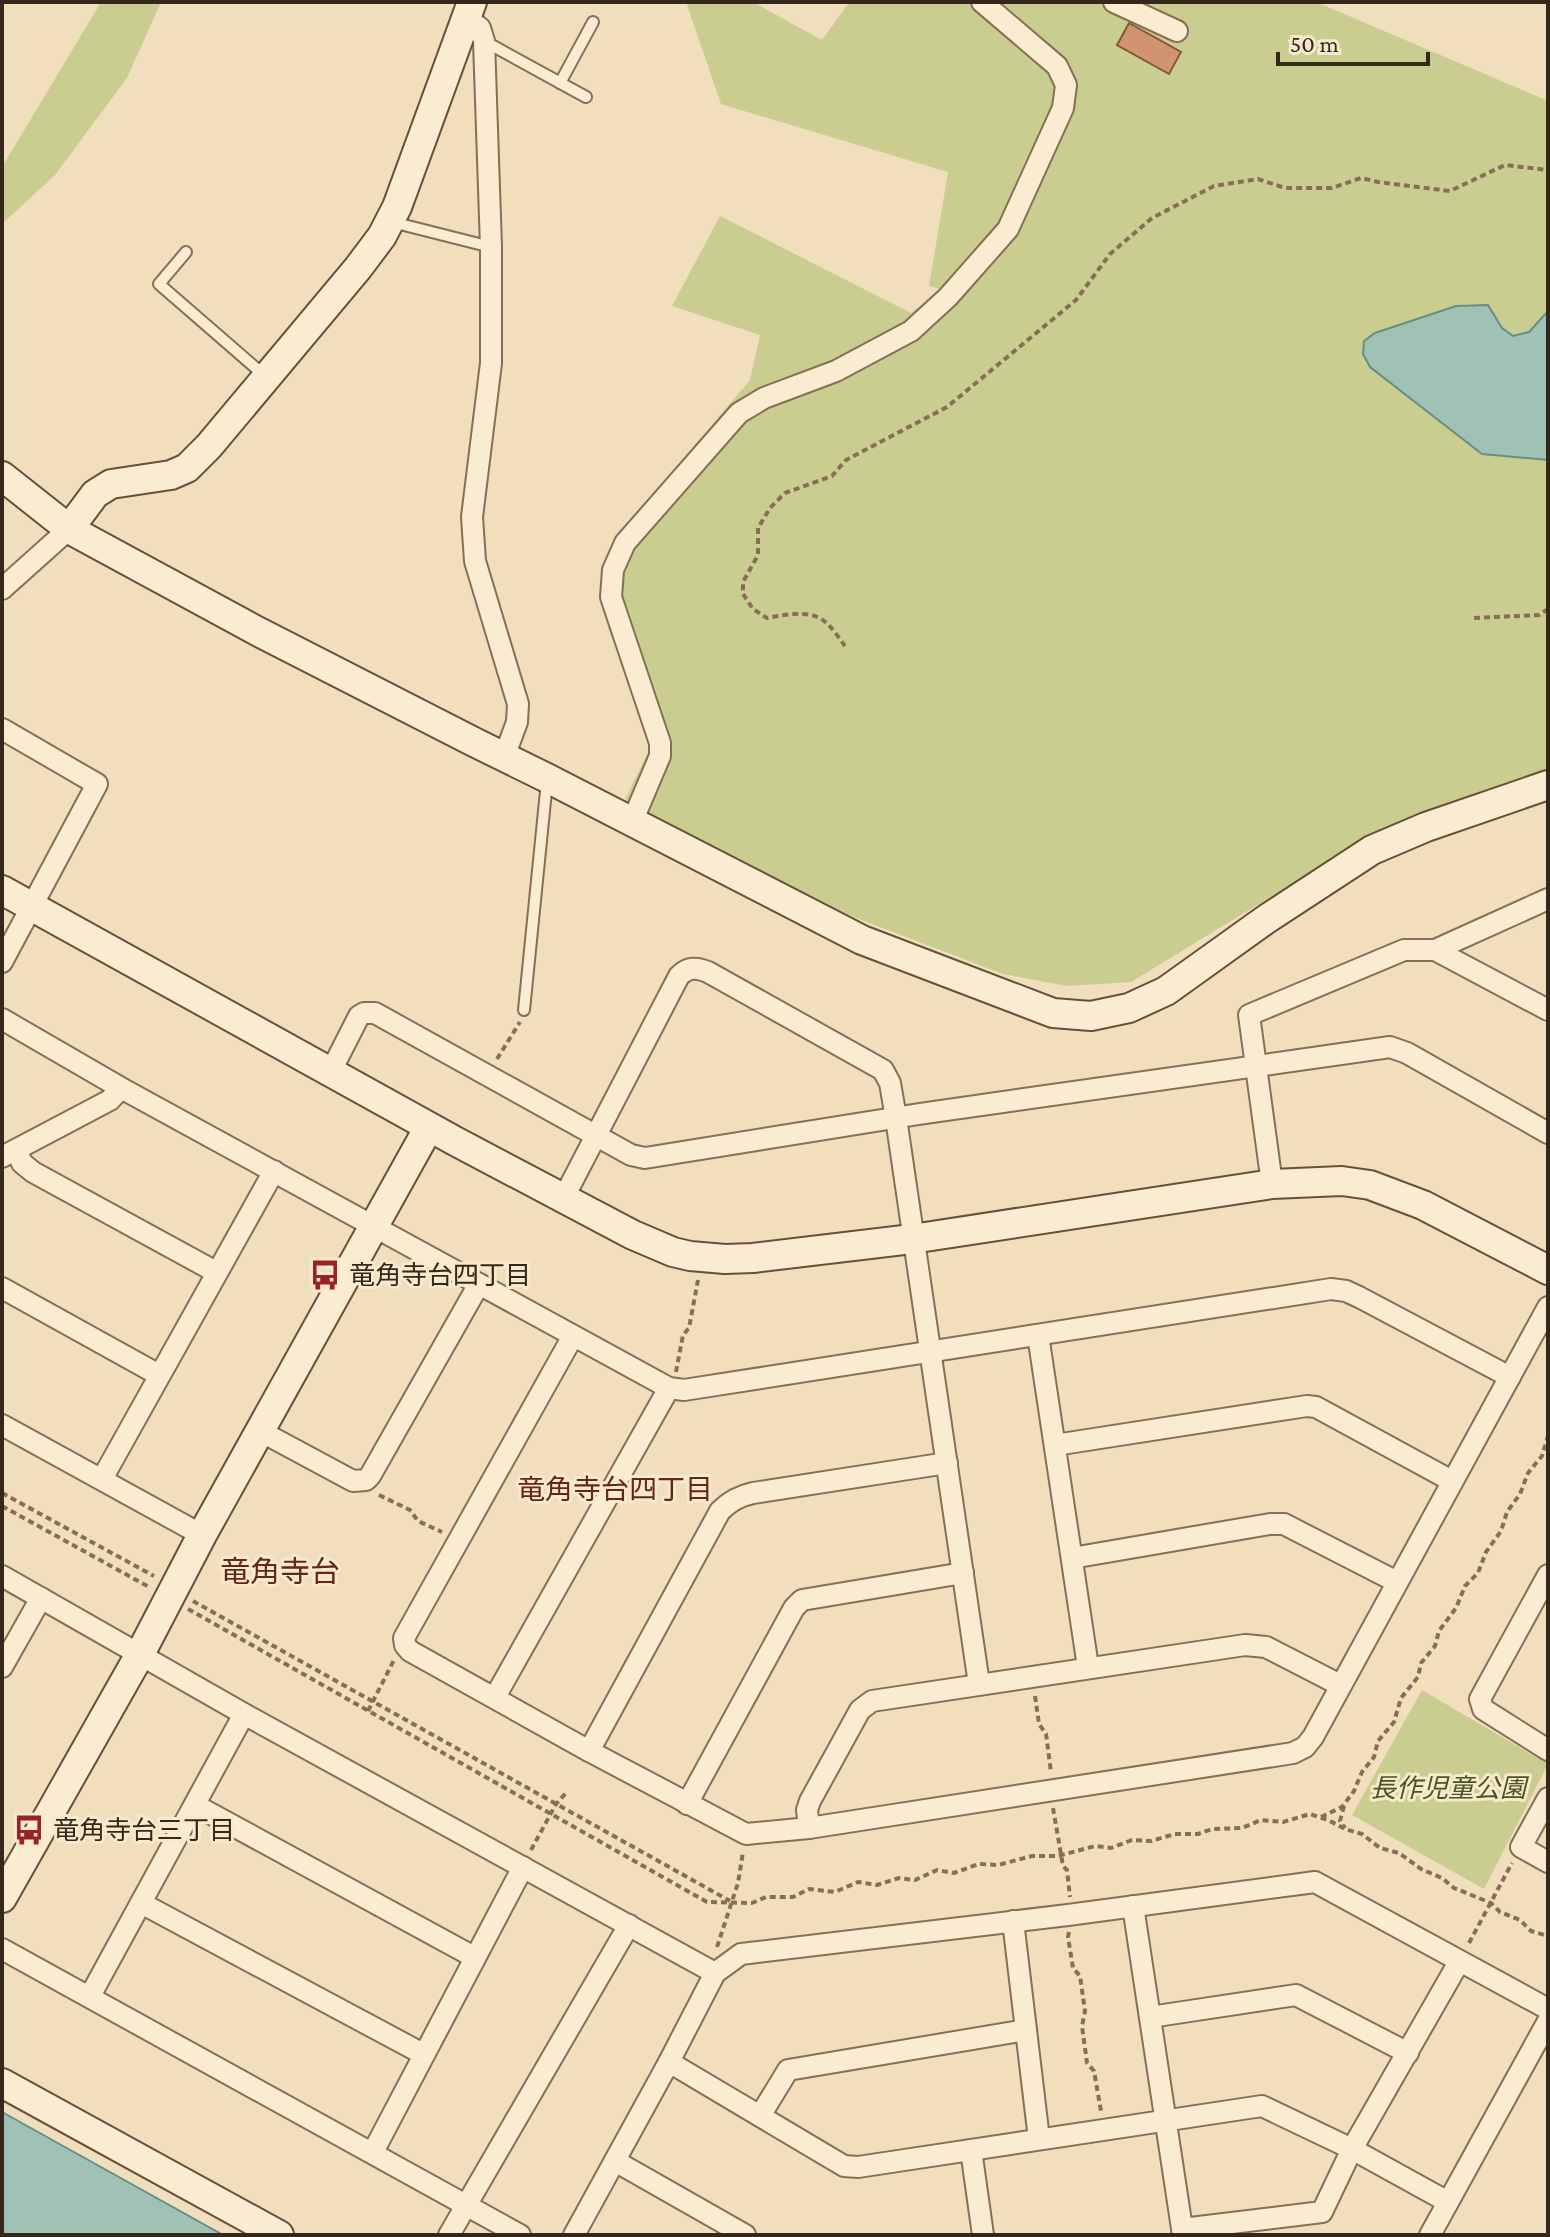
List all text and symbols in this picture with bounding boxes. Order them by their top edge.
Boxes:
scale bar [1278,16,1428,66]
text: 50 m [1290,30,1339,57]
bus stop icon: 竜角寺台四丁目 [308,1258,342,1292]
place label: 竜角寺台四丁目 [349,1261,531,1290]
district label: 竜角寺台四丁目 [517,1474,713,1505]
district label: 竜角寺台 [220,1555,340,1588]
park label: 長作児童公園 [1370,1774,1530,1803]
bus stop icon: 竜角寺台三丁目 [12,1813,46,1847]
place label: 竜角寺台三丁目 [53,1816,235,1845]

